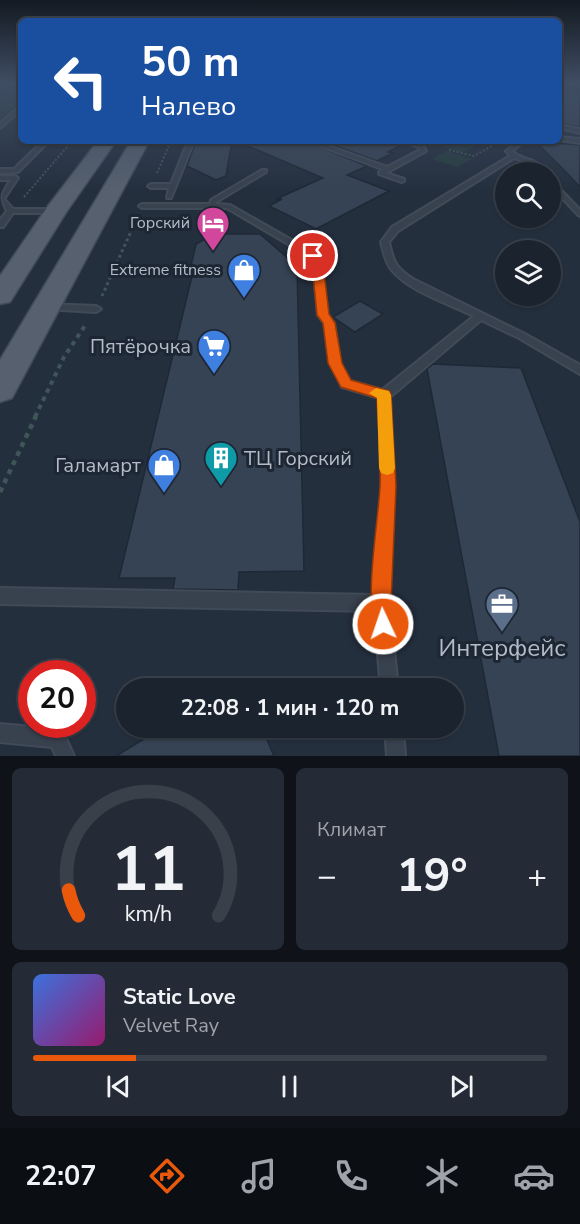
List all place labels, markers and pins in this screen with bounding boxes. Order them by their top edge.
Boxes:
hotel icon: Горский [195,205,231,252]
place label: Горский [130,212,190,234]
pin [287,230,338,281]
shop icon: Extreme fitness [226,252,262,299]
place label: Extreme fitness [110,259,221,281]
supermarket icon: Пятёрочка [196,328,232,375]
place label: Пятёрочка [90,333,191,360]
building icon: ТЦ Горский [203,440,239,487]
place label: ТЦ Горский [244,445,352,472]
shop icon: Галамарт [146,447,182,494]
place label: Галамарт [55,452,141,479]
office icon: Интерфейс [484,586,520,633]
place label: Интерфейс [438,632,566,664]

